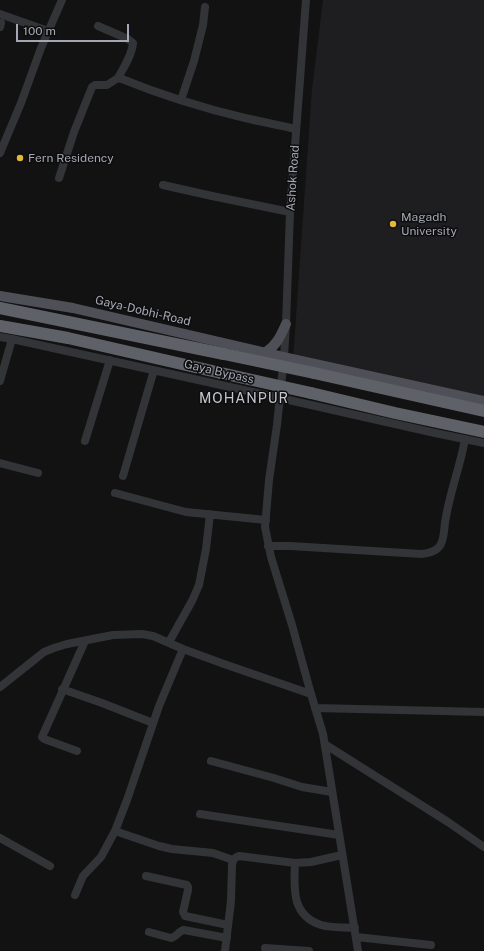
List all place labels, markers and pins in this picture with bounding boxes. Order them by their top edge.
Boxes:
place label: Fern Residency [28,151,114,165]
marker: Fern Residency [15,153,25,163]
place label: Magadh University [401,210,457,238]
marker: Magadh University [388,219,398,229]

